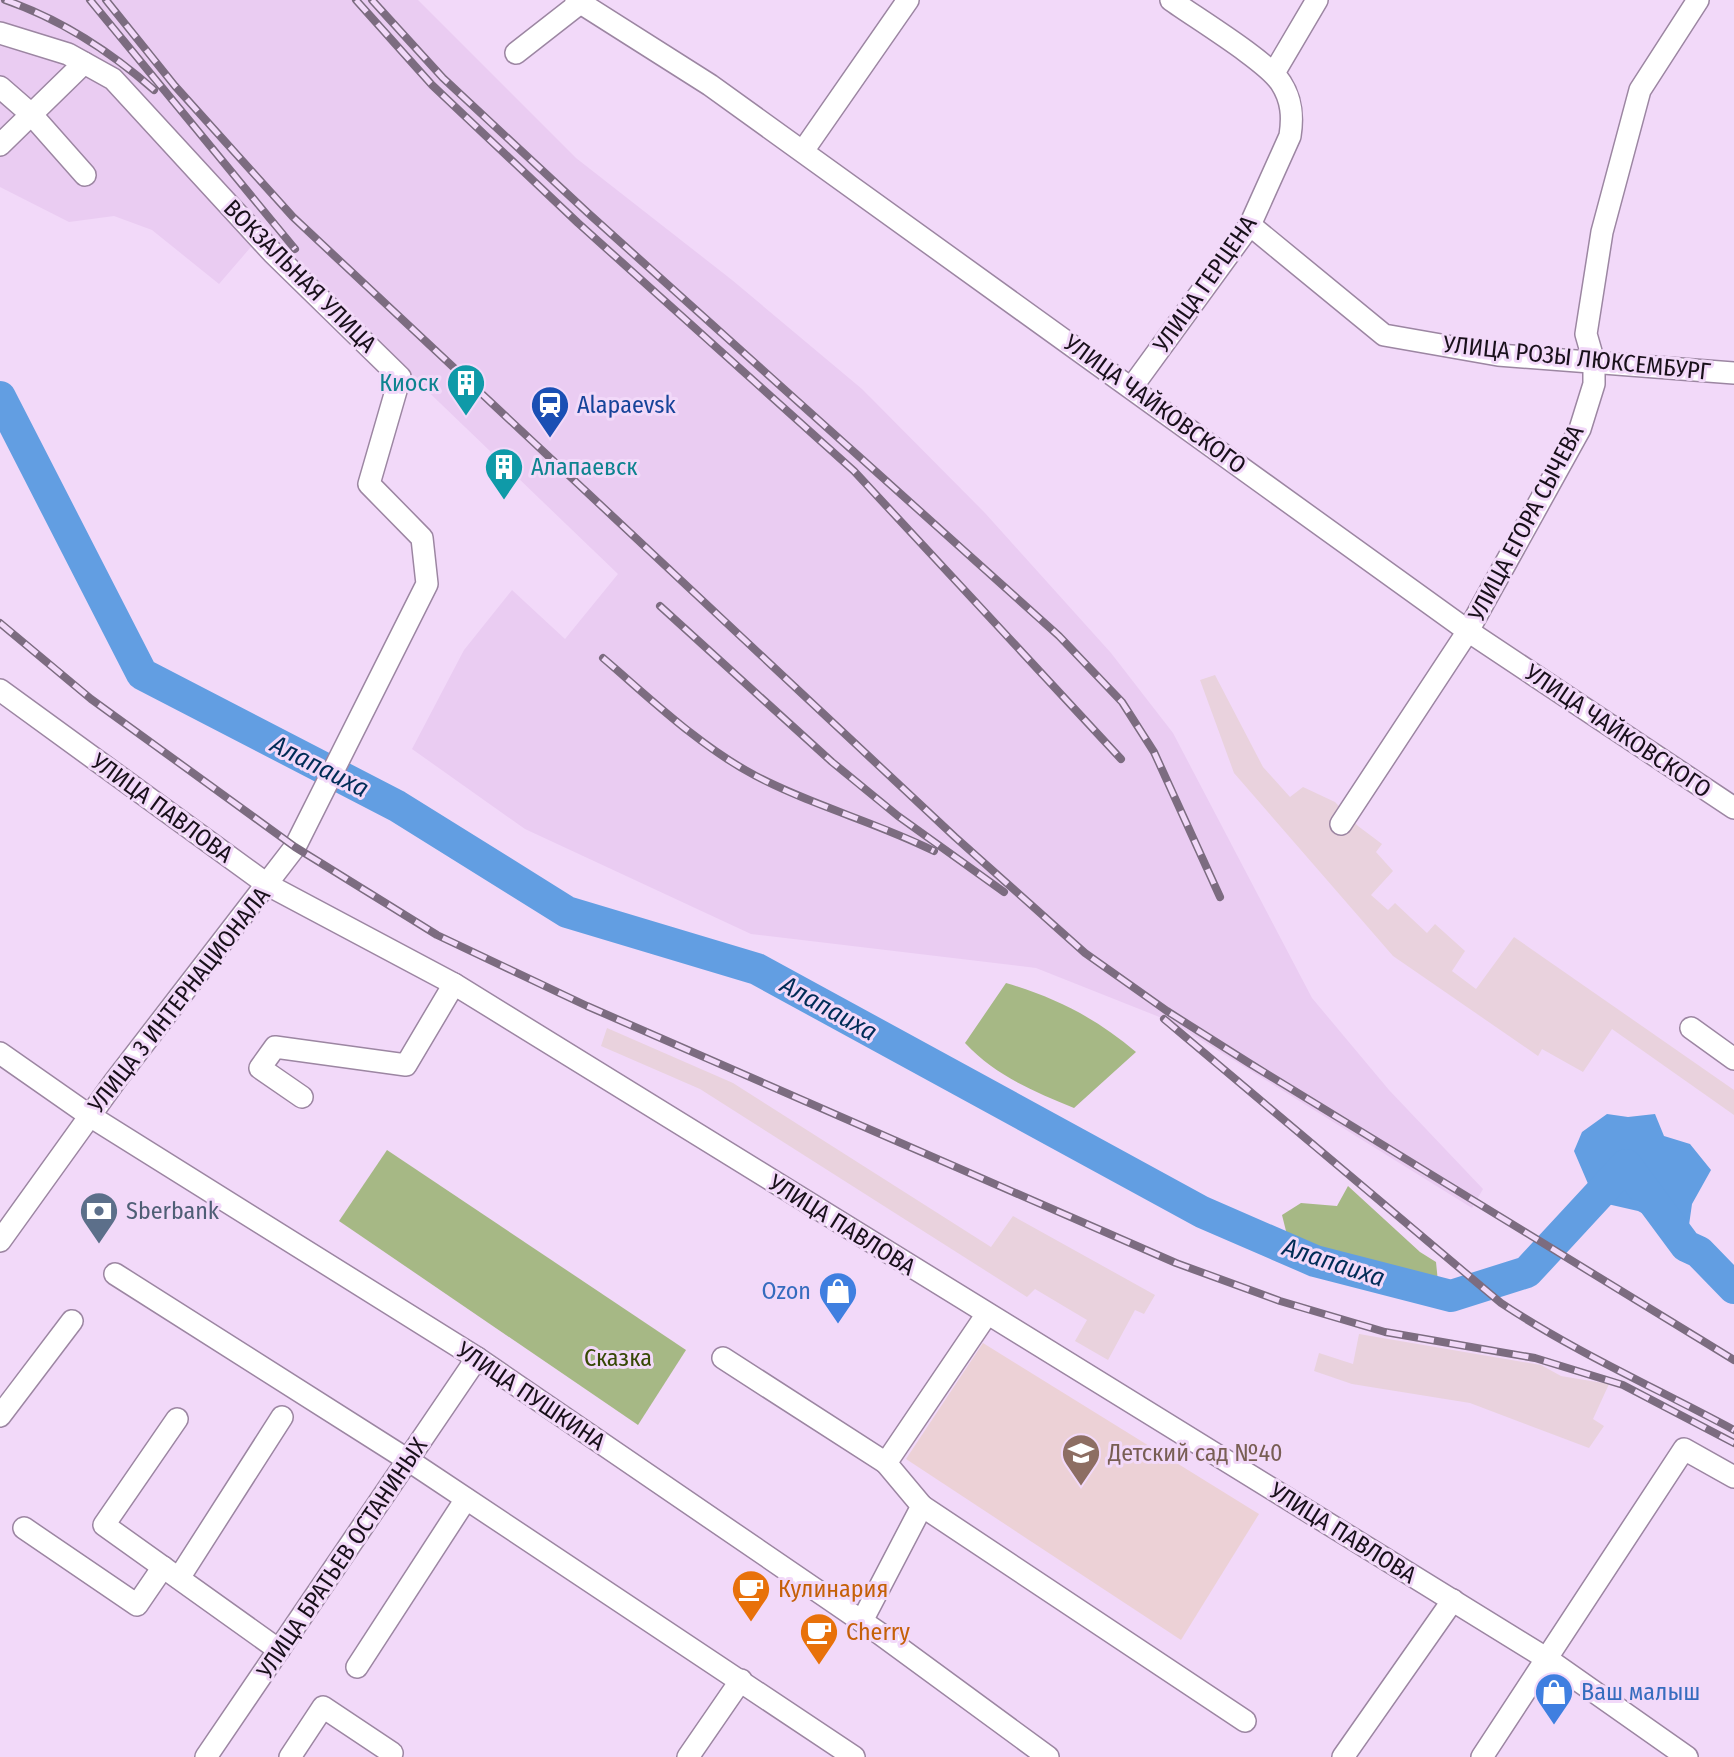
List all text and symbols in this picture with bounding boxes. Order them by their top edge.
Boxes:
street label: ВОКЗАЛЬНАЯ УЛИЦА [218,194,382,358]
street label: УЛИЦА ГЕРЦЕНА [1147,210,1263,359]
street label: УЛИЦА ЧАЙКОВСКОГО [1058,328,1251,479]
street label: УЛИЦА РОЗЫ ЛЮКСЕМБУРГ [1441,330,1712,386]
building icon: Киоск [445,362,487,417]
place label: Киоск [379,369,440,397]
station icon: Alapaevsk [529,384,571,439]
place label: Alapaevsk [577,391,676,419]
street label: УЛИЦА ЕГОРА СЫЧЕВА [1462,420,1590,627]
building icon: Алапаевск [483,446,525,501]
place label: Алапаевск [531,453,638,481]
street label: УЛИЦА ЧАЙКОВСКОГО [1519,658,1716,804]
water label: Алапаиха [265,728,374,804]
street label: УЛИЦА ПАВЛОВА [85,747,238,869]
street label: УЛИЦА 3 ИНТЕРНАЦИОНАЛА [82,881,276,1119]
water label: Алапаиха [774,969,882,1048]
street label: УЛИЦА ПАВЛОВА [763,1168,921,1281]
bank icon: Sberbank [78,1190,120,1245]
place label: Sberbank [126,1197,220,1225]
water label: Алапаиха [1278,1231,1389,1294]
shop icon: Ozon [817,1270,859,1325]
place label: Ozon [762,1277,811,1305]
street label: УЛИЦА ПУШКИНА [451,1335,611,1456]
park label: Сказка [584,1344,652,1372]
street label: УЛИЦА БРАТЬЕВ ОСТАНИНЫХ [250,1432,433,1684]
school or university icon: Детский сад №40 [1060,1432,1102,1487]
place label: Детский сад №40 [1107,1439,1283,1467]
street label: УЛИЦА ПАВЛОВА [1264,1476,1422,1589]
cafe icon: Кулинария [730,1568,772,1623]
place label: Кулинария [778,1575,888,1603]
cafe icon: Cherry [798,1611,840,1666]
place label: Cherry [846,1618,910,1646]
shop icon: Ваш малыш [1533,1671,1575,1726]
place label: Ваш малыш [1581,1678,1701,1706]

